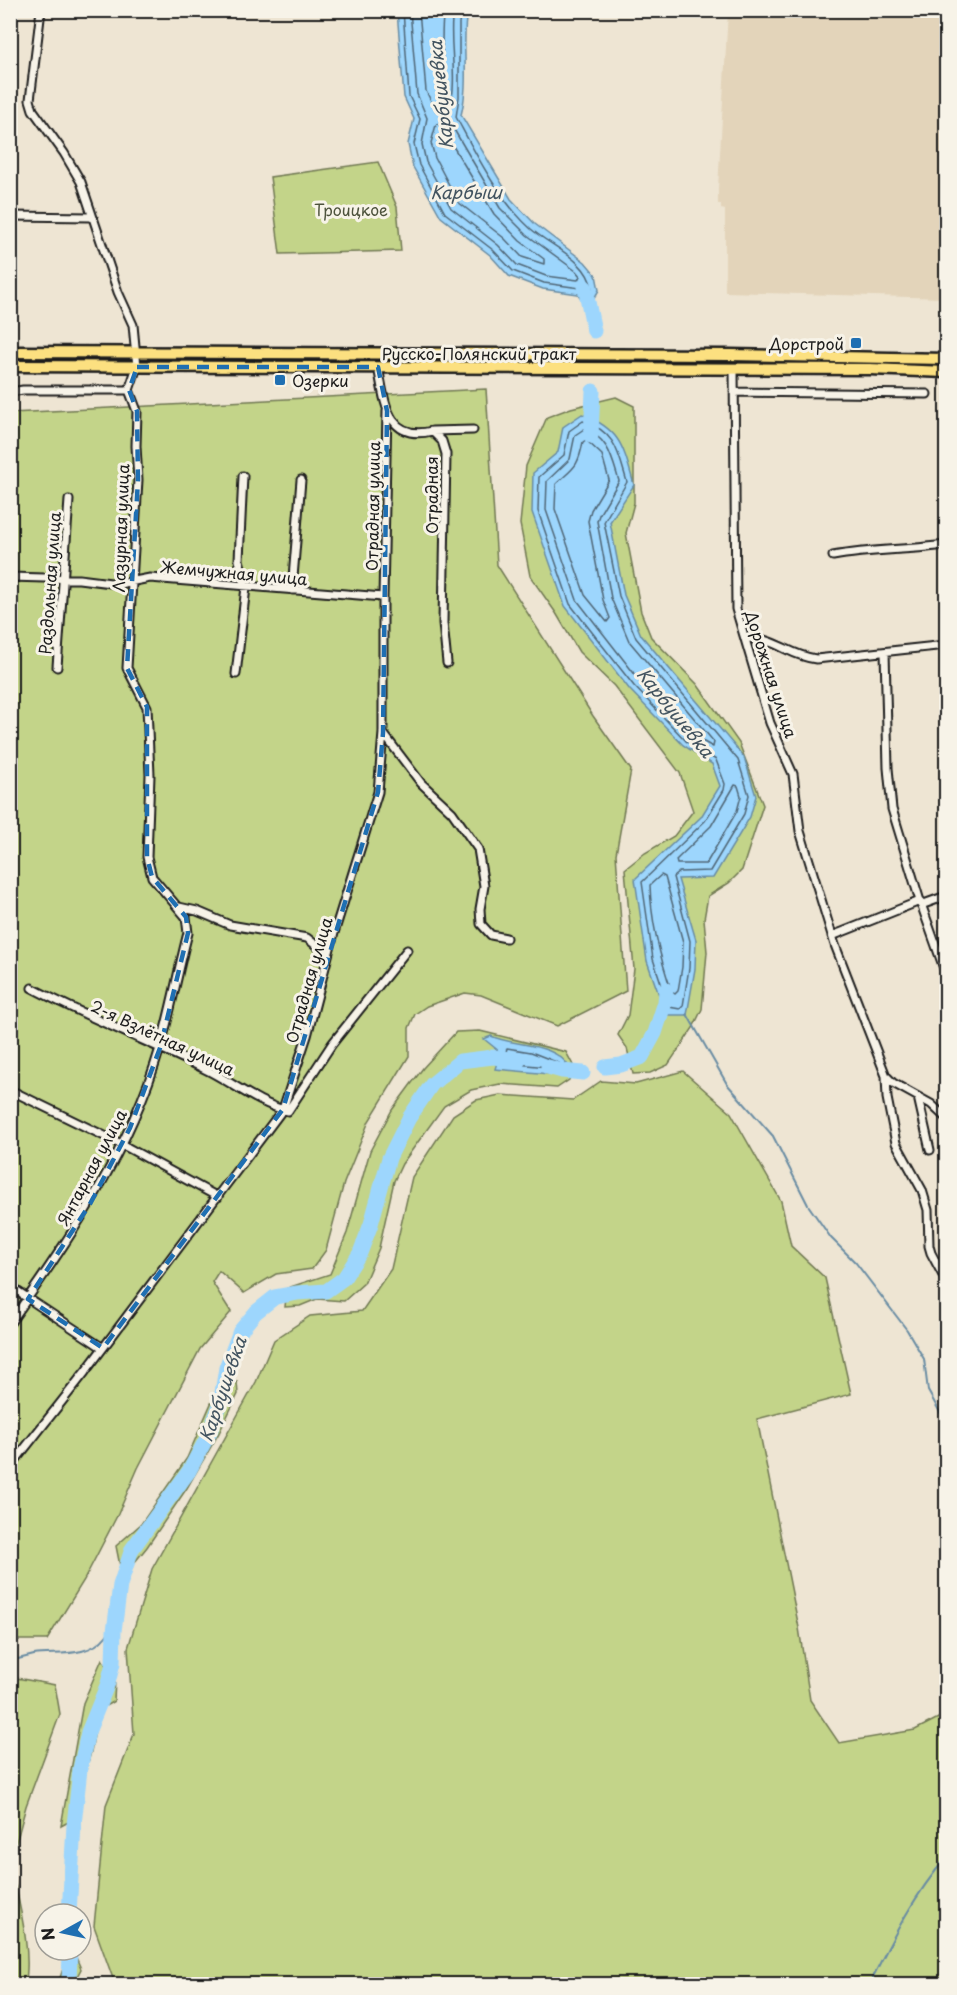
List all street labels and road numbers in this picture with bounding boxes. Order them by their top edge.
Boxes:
street label: Русско-Полянский тракт [382,341,577,365]
street label: Отрадная улица [359,441,385,571]
street label: Отрадная [419,456,443,534]
street label: Лазурная улица [106,463,134,593]
street label: Раздольная улица [32,511,66,655]
street label: Жемчужная улица [160,554,308,590]
street label: Дорожная улица [740,606,804,741]
street label: Отрадная улица [279,914,337,1046]
street label: 2-я Взлётная улица [87,993,239,1081]
street label: Янтарная улица [50,1105,132,1229]

